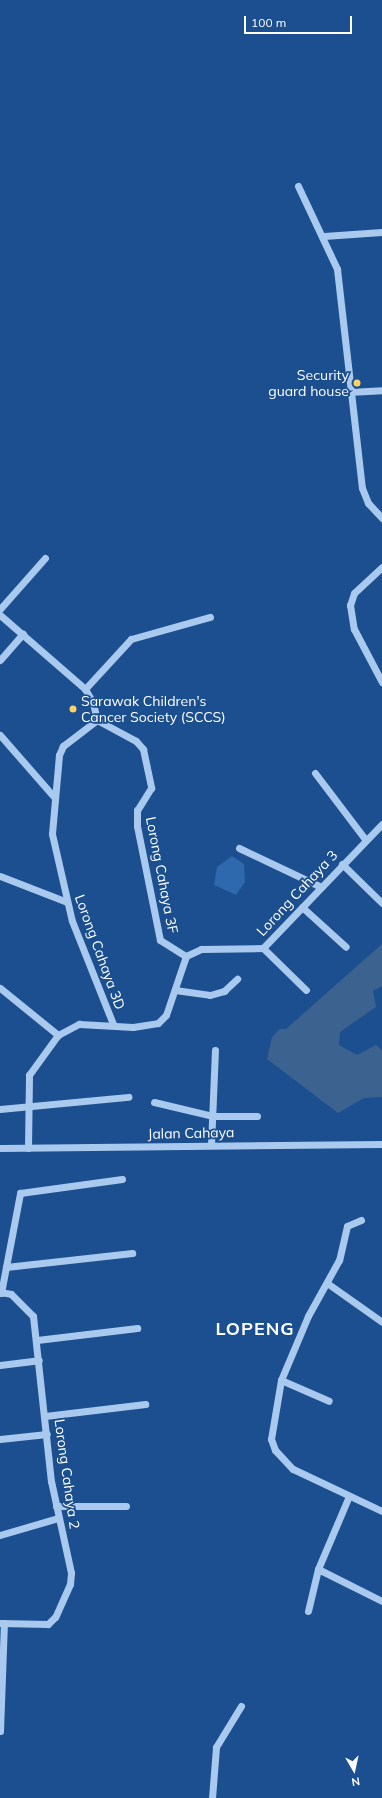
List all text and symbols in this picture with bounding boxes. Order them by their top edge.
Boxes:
scale bar [246,8,354,34]
text: 100 m [251,15,286,30]
place label: Security guard house [268,367,349,400]
marker: Security guard house [352,378,362,388]
place label: Sarawak Children's Cancer Society (SCCS) [81,693,226,726]
marker: Sarawak Children's Cancer Society (SCCS) [68,704,78,714]
street label: Lorong Cahaya 3F [142,815,182,935]
street label: Lorong Cahaya 3 [253,847,341,939]
street label: Lorong Cahaya 3D [71,892,129,1012]
street label: Jalan Cahaya [148,1124,234,1142]
district label: LOPENG [215,1318,295,1340]
street label: Lorong Cahaya 2 [51,1418,83,1530]
north arrow [334,1750,374,1790]
text: N [351,1774,361,1789]

